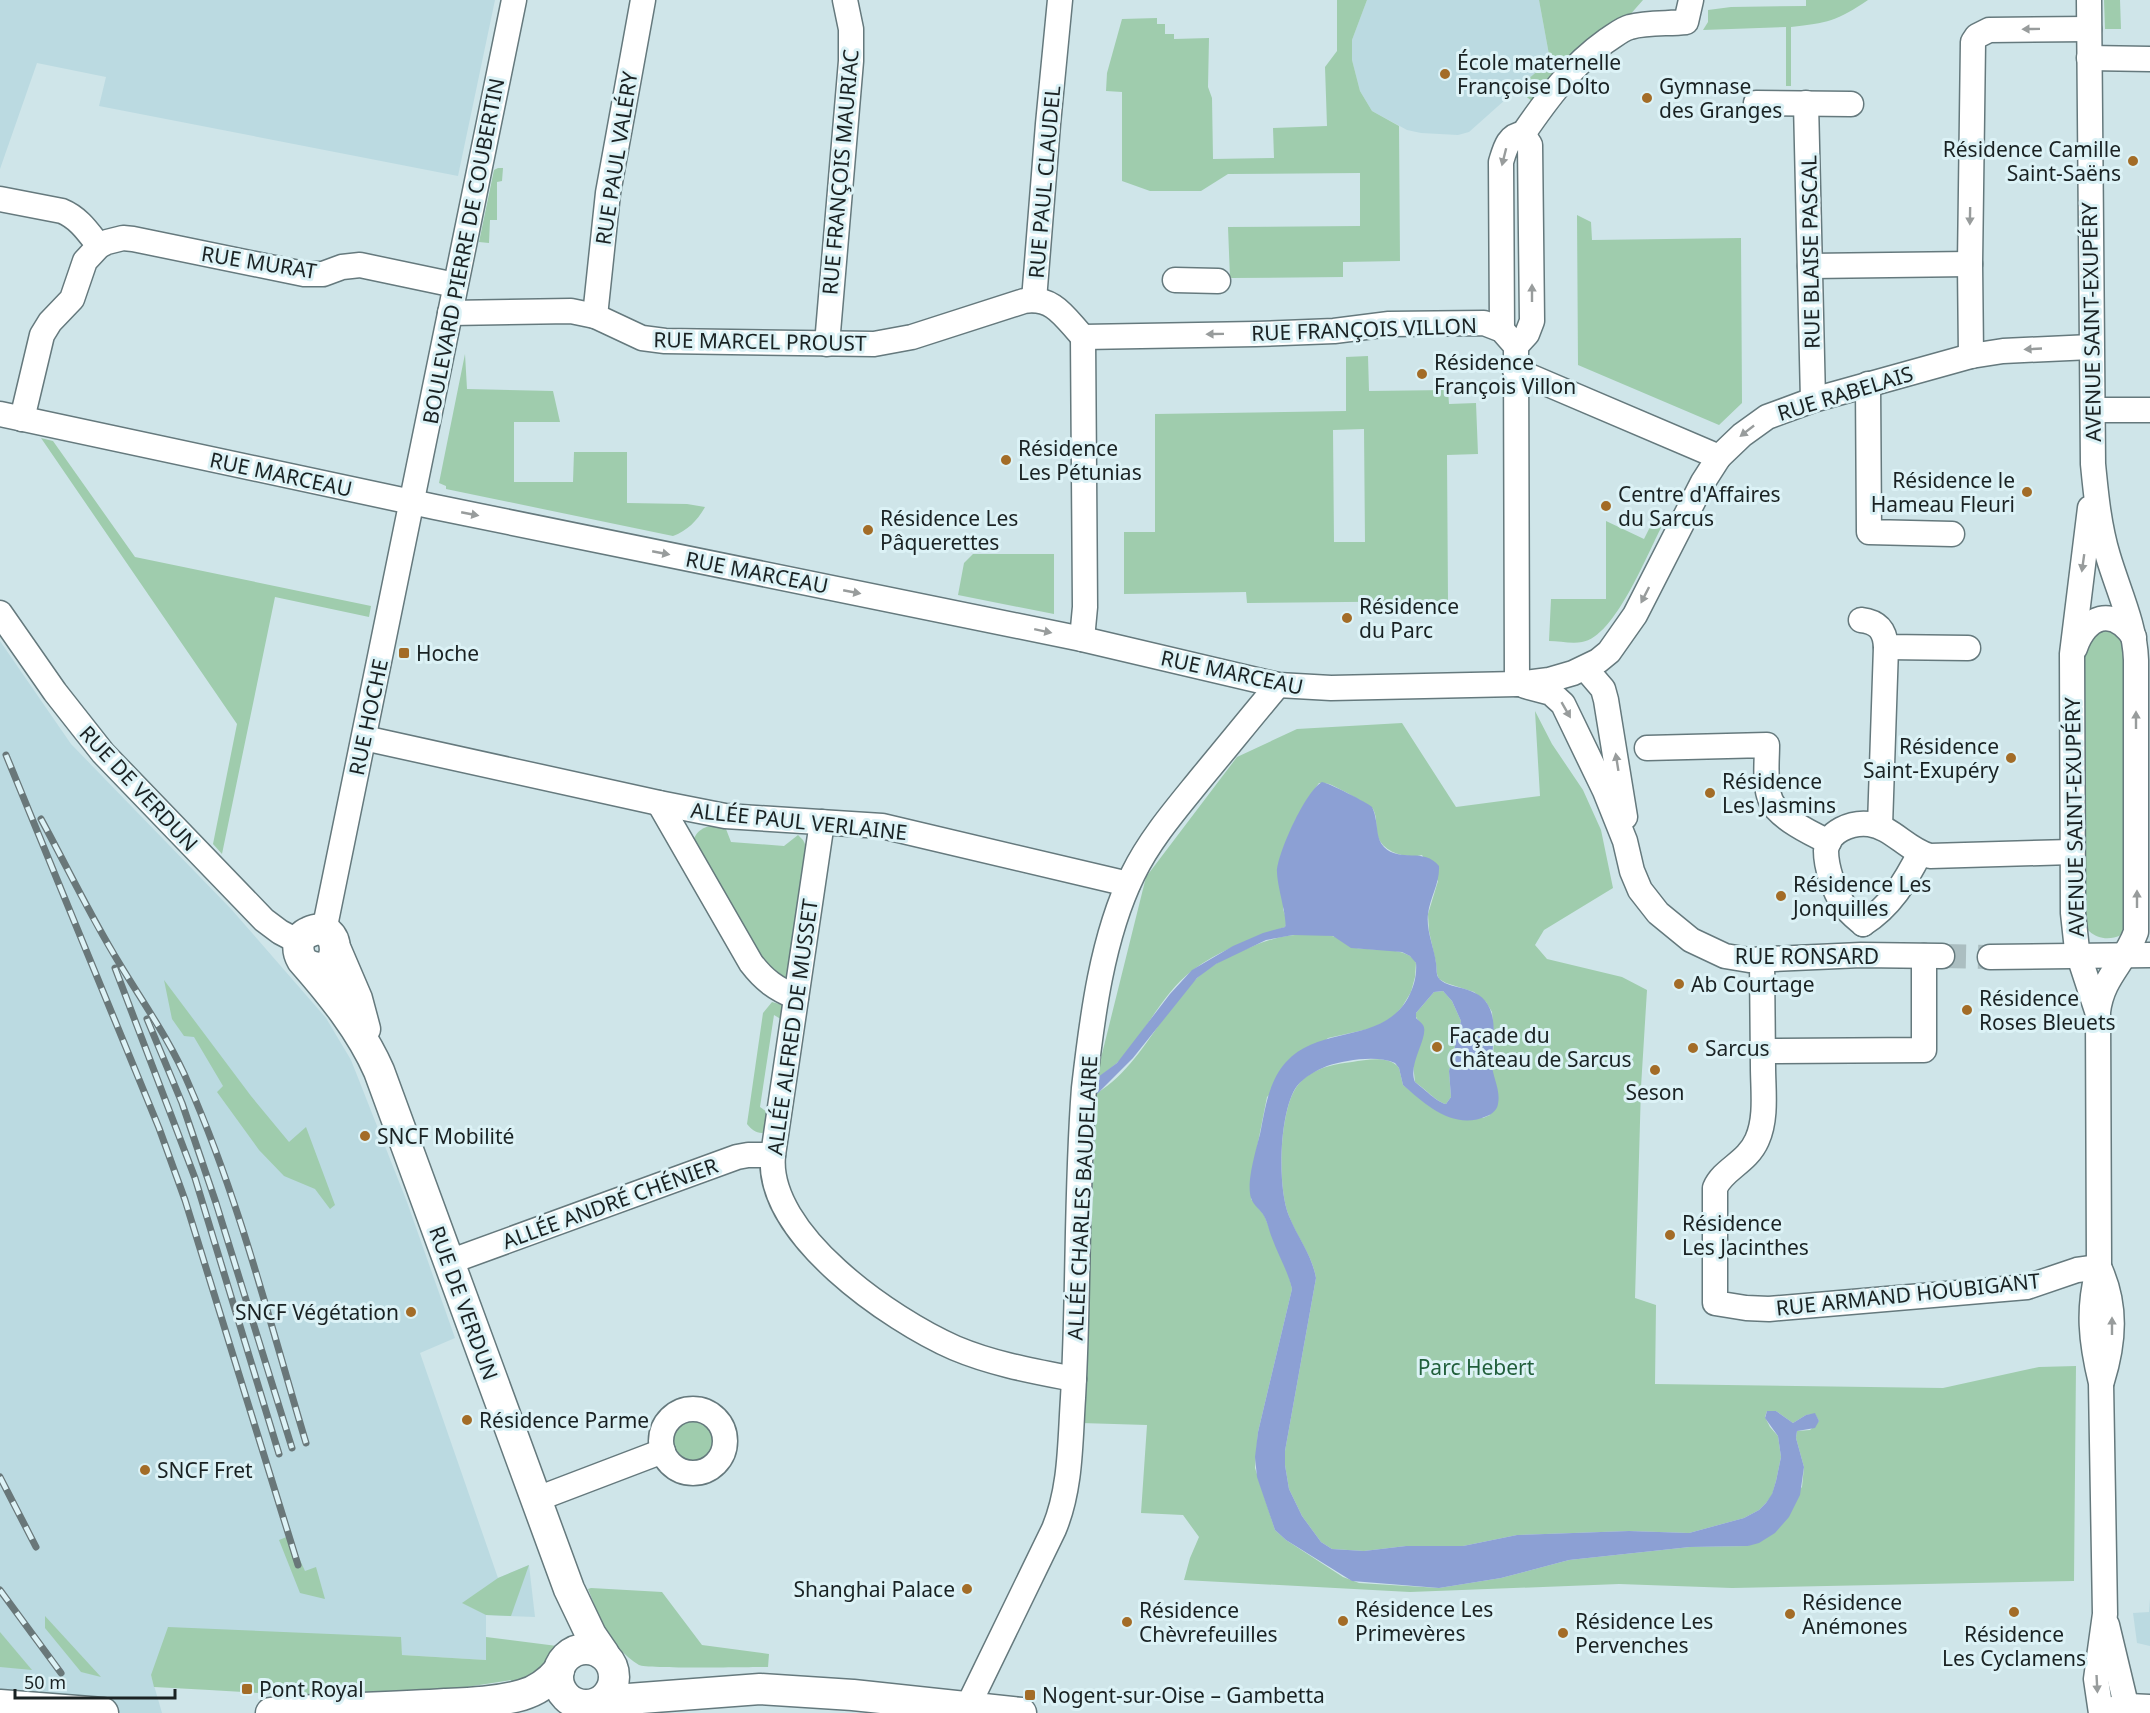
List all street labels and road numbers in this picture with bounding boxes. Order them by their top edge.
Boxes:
street label: RUE FRANÇOIS MAURIAC [815,48,865,296]
street label: RUE PAUL VALÉRY [588,69,644,247]
street label: BOULEVARD PIERRE DE COUBERTIN [416,76,510,426]
street label: RUE PAUL CLAUDEL [1022,84,1066,280]
street label: RUE BLAISE PASCAL [1794,155,1826,349]
street label: AVENUE SAINT-EXUPÉRY [2075,202,2107,442]
street label: RUE MURAT [199,239,319,285]
street label: RUE FRANÇOIS VILLON [1251,311,1477,347]
street label: RUE MARCEL PROUST [653,325,867,357]
street label: RUE RABELAIS [1774,359,1916,427]
street label: RUE MARCEAU [207,445,355,503]
street label: RUE MARCEAU [683,544,831,600]
street label: RUE MARCEAU [1158,643,1306,701]
street label: RUE HOCHE [342,656,394,778]
street label: AVENUE SAINT-EXUPÉRY [2058,697,2090,937]
street label: RUE DE VERDUN [74,719,204,857]
street label: ALLÉE PAUL VERLAINE [689,796,909,846]
street label: ALLÉE ALFRED DE MUSSET [760,897,824,1157]
street label: RUE RONSARD [1735,942,1879,970]
street label: ALLÉE CHARLES BAUDELAIRE [1061,1055,1103,1341]
street label: ALLÉE ANDRÉ CHÉNIER [498,1151,722,1255]
street label: RUE DE VERDUN [423,1222,505,1384]
street label: RUE ARMAND HOUBIGANT [1774,1266,2042,1322]

